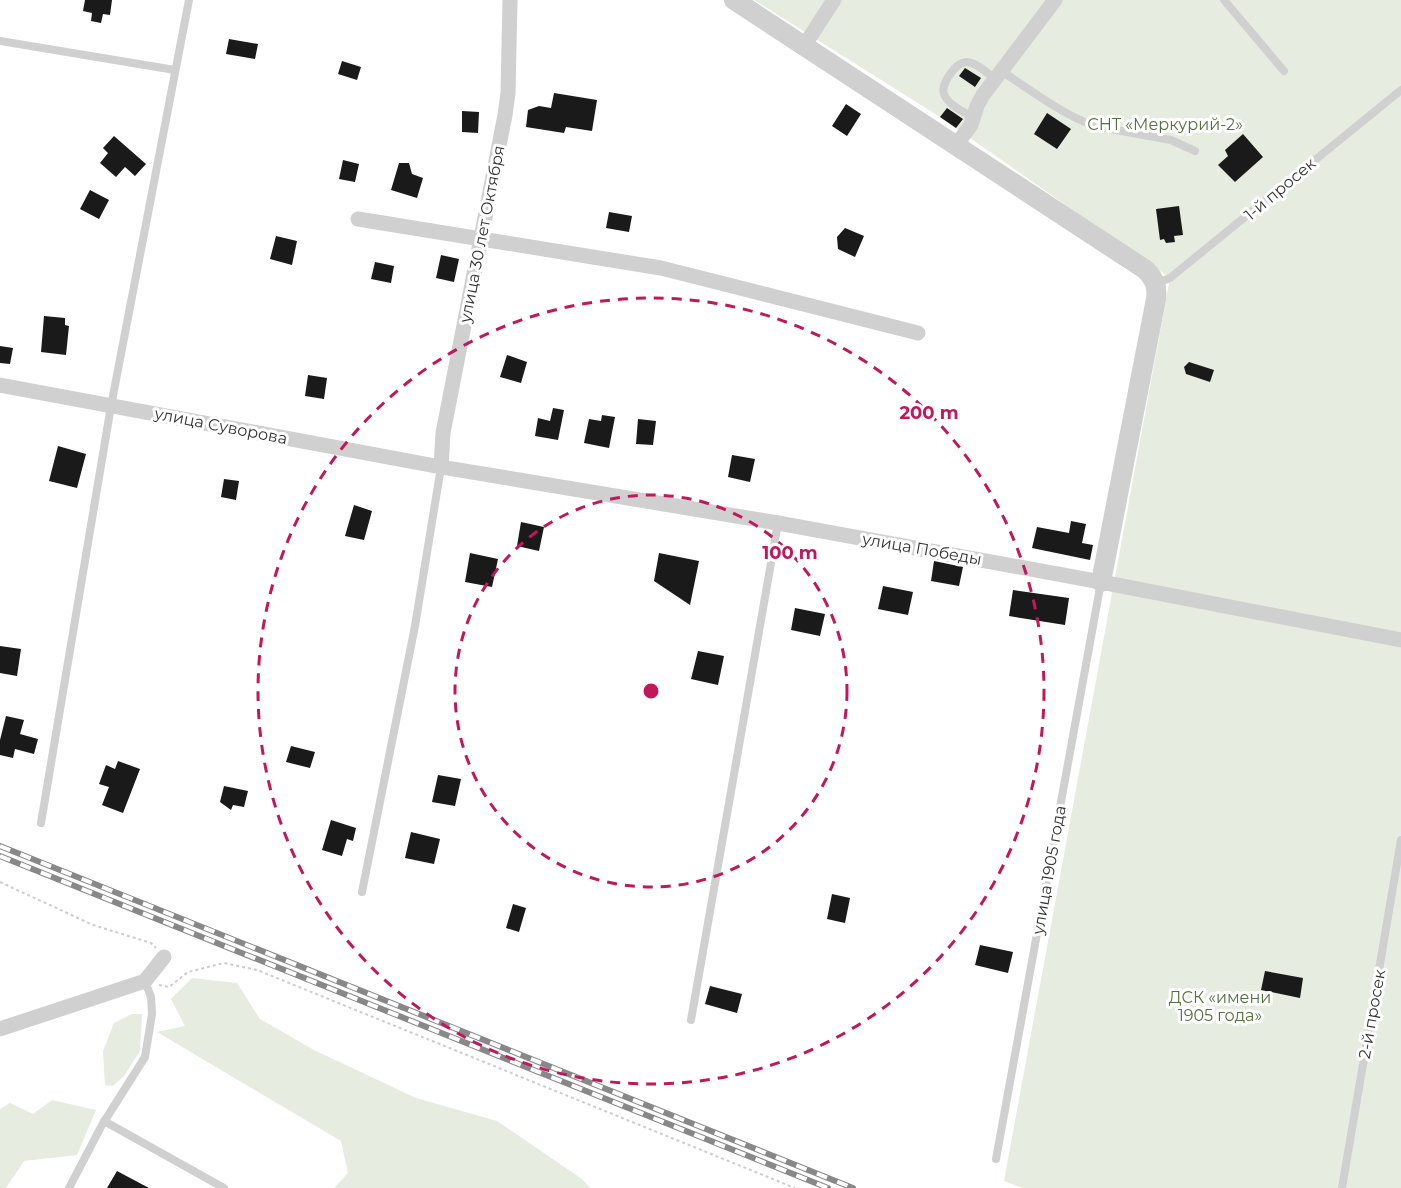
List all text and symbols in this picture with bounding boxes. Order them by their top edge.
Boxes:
park label: СНТ «Меркурий-2» [1087,115,1243,134]
street label: улица 30 лет Октября [455,144,509,325]
street label: 1-й просек [1241,153,1320,224]
text: 200 m [899,402,959,424]
street label: улица Суворова [152,404,289,448]
street label: улица Победы [860,529,983,569]
text: 100 m [762,542,818,564]
centre of rings [641,681,661,701]
street label: улица 1905 года [1028,804,1070,937]
street label: 2-й просек [1355,967,1389,1060]
park label: ДСК «имени 1905 года» [1169,988,1271,1025]

